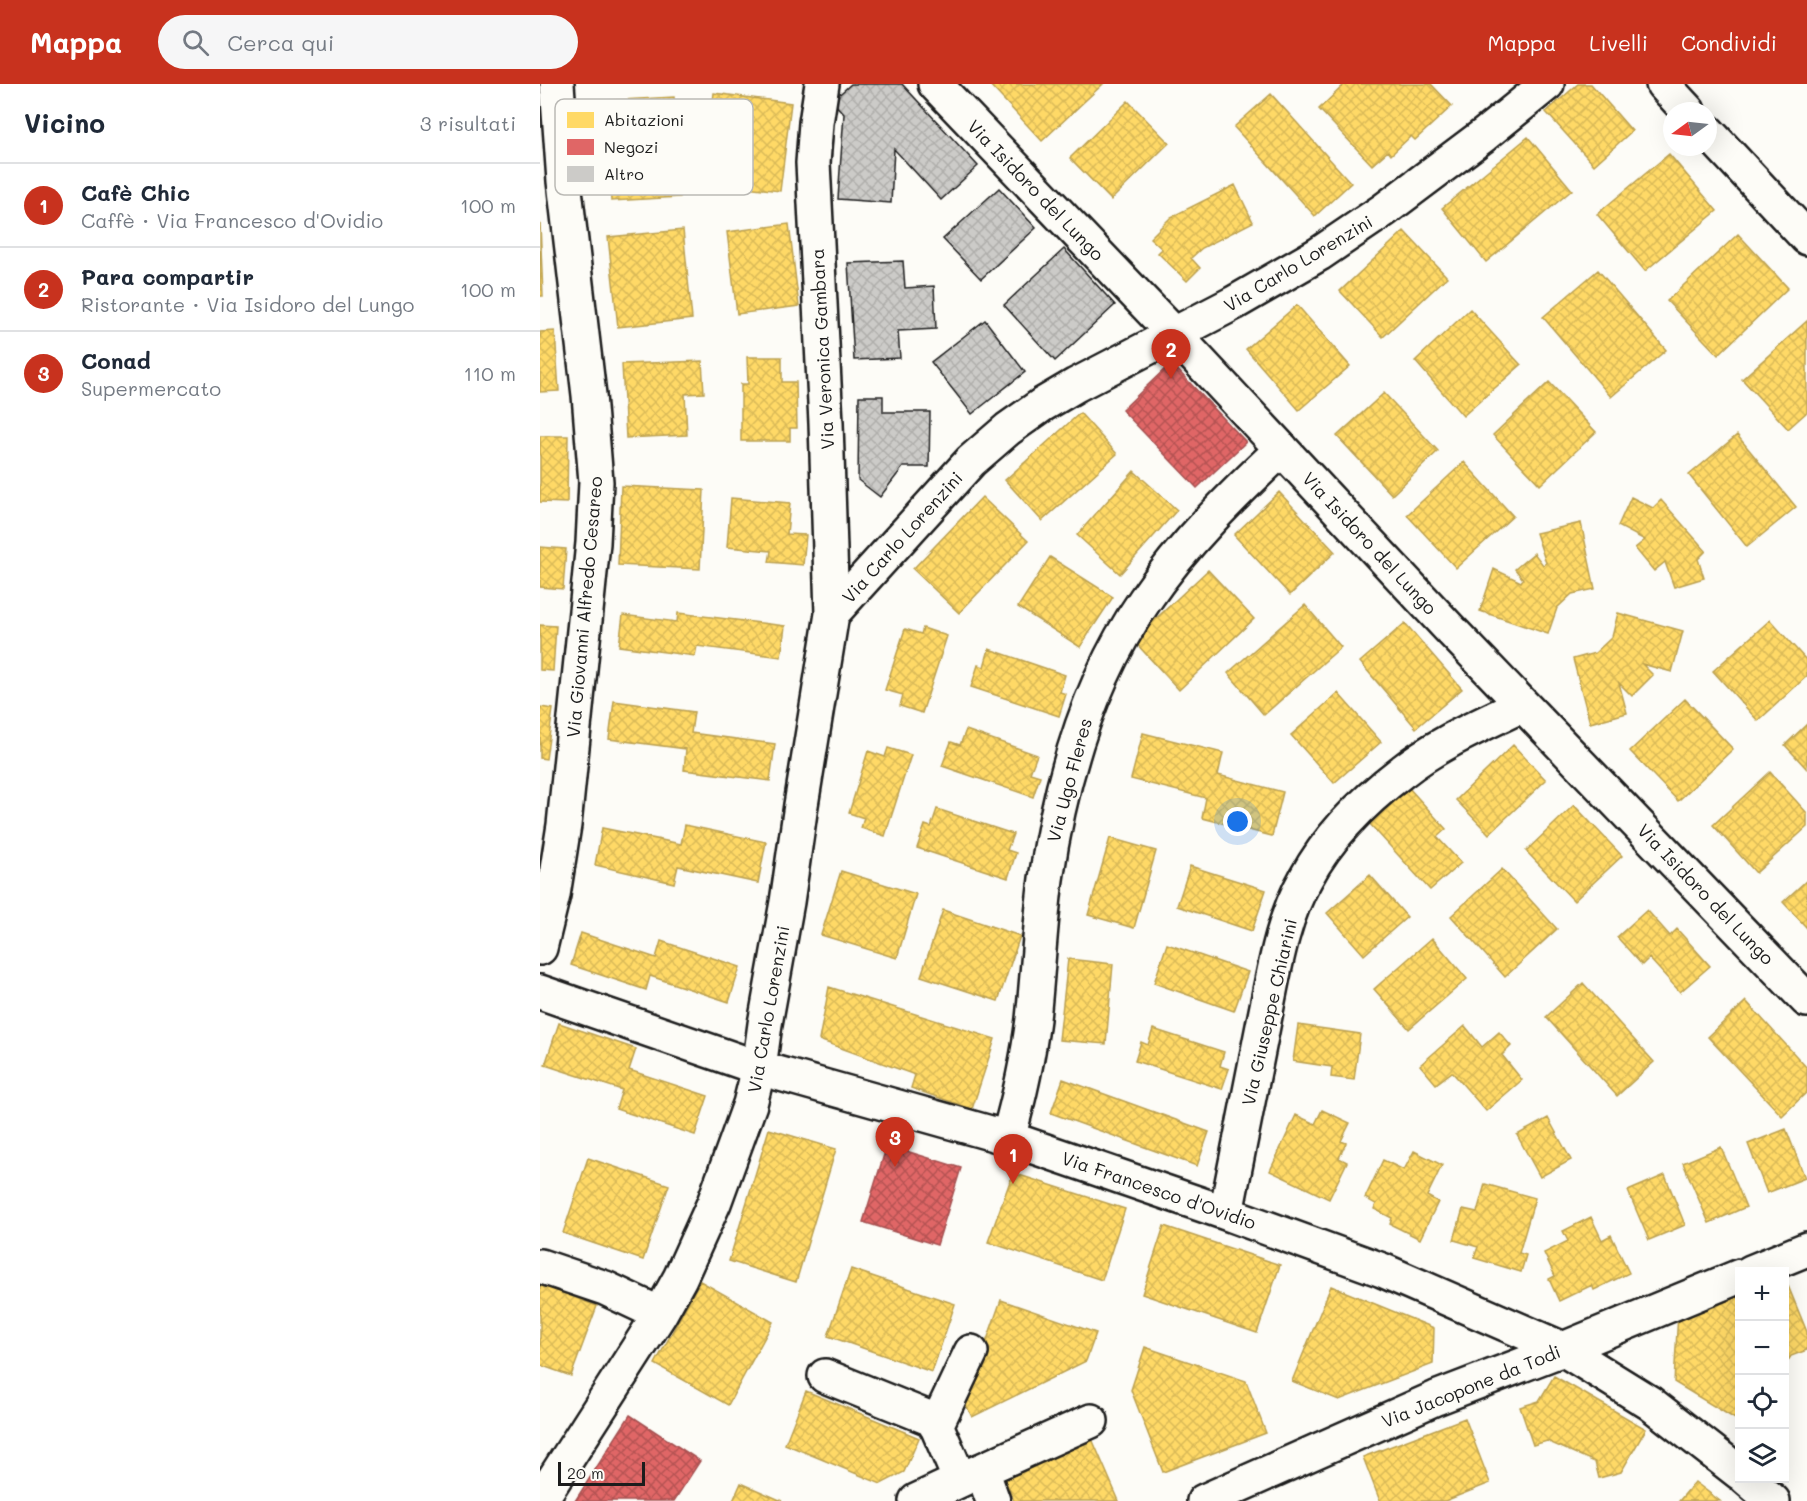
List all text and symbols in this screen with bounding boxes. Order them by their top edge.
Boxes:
search box [158,15,578,69]
text: Mappa [30,24,122,60]
icon: search [179,26,212,59]
text: Cerca qui [227,28,334,57]
text: Mappa [1488,29,1556,56]
text: Livelli [1589,29,1648,56]
text: Condividi [1681,29,1777,56]
legend [555,99,753,195]
north arrow [1663,102,1717,156]
text: Vicino [24,106,105,140]
text: Abitazioni [604,109,684,130]
text: 3 risultati [420,110,516,136]
street label: Via Isidoro del Lungo [962,114,1110,266]
text: Negozi [604,136,658,157]
text: Altro [604,163,644,184]
text: Cafè Chic [81,178,190,207]
text: 1 [39,192,48,218]
text: 100 m [460,192,516,218]
text: Caffè · Via Francesco d'Ovidio [81,207,383,233]
street label: Via Carlo Lorenzini [1219,209,1377,317]
street label: Via Veronica Gambara [805,248,839,450]
text: Para compartir [81,262,254,291]
text: 2 [38,276,49,302]
text: 100 m [460,276,516,302]
text: Ristorante · Via Isidoro del Lungo [81,291,414,317]
pin: 2 [1152,330,1190,379]
text: Conad [81,346,151,375]
text: 3 [38,360,50,386]
text: 110 m [463,360,516,386]
text: Supermercato [81,375,221,401]
street label: Via Carlo Lorenzini [836,466,968,608]
street label: Via Isidoro del Lungo [1297,466,1443,620]
street label: Via Giovanni Alfredo Cesareo [561,475,607,739]
street label: Via Ugo Fleres [1041,715,1097,845]
your location [1223,807,1252,836]
street label: Via Isidoro del Lungo [1632,818,1780,970]
street label: Via Giuseppe Chiarini [1236,916,1302,1108]
street label: Via Carlo Lorenzini [741,923,795,1095]
pin: 3 [876,1118,914,1167]
pin: 1 [994,1134,1032,1184]
street label: Via Francesco d'Ovidio [1059,1145,1260,1235]
map controls [1735,1267,1789,1483]
button: + [1735,1267,1789,1321]
button: − [1735,1321,1789,1375]
street label: Via Jacopone da Todi [1378,1339,1564,1433]
button: locate [1735,1375,1789,1429]
button: layers [1735,1429,1789,1483]
scale bar [558,1459,645,1486]
text: 20 m [567,1462,604,1483]

